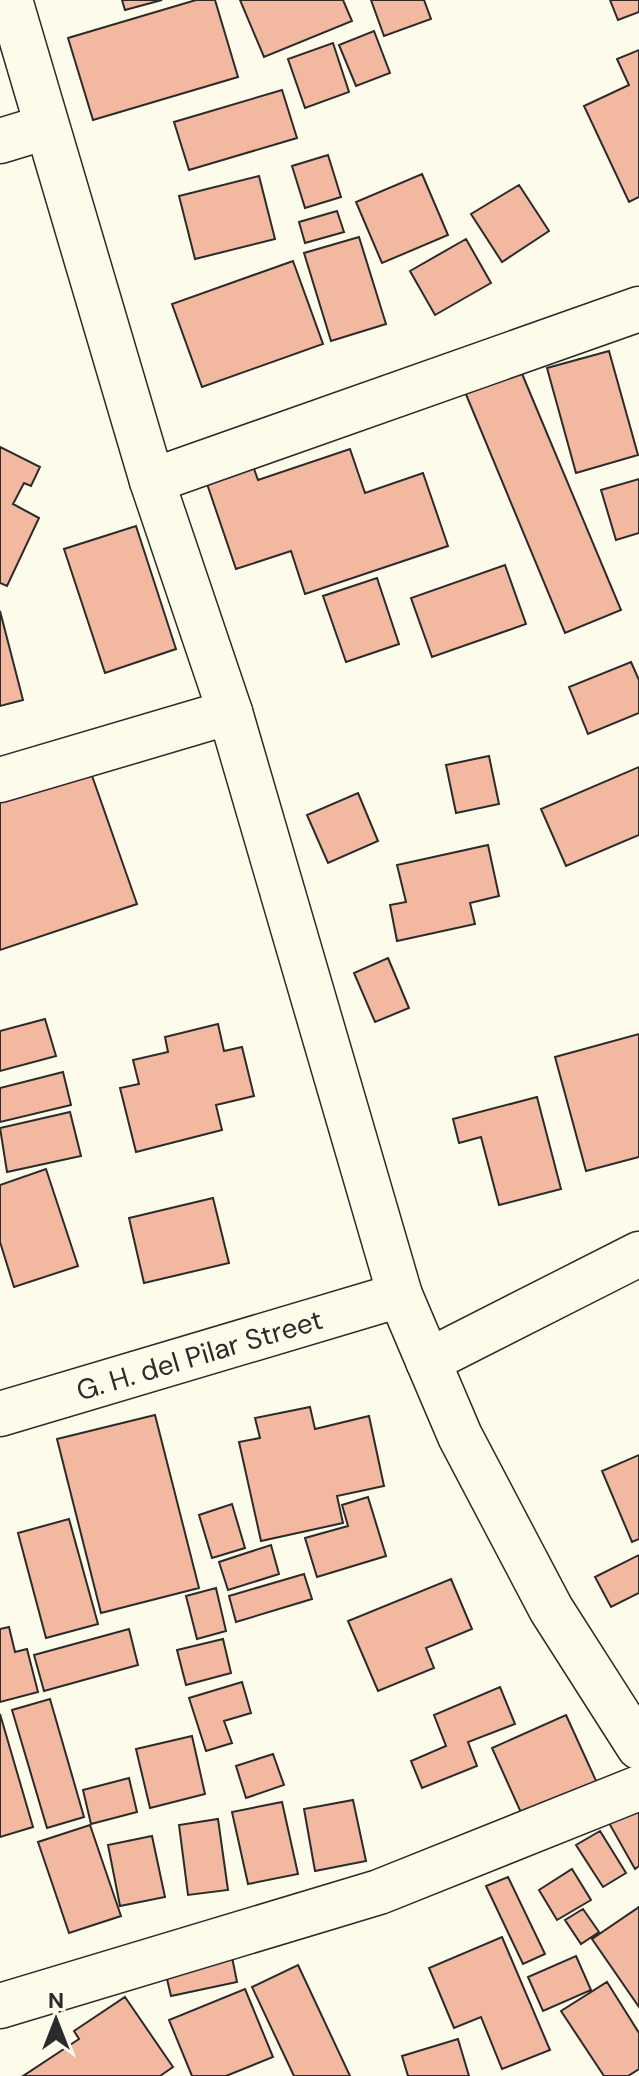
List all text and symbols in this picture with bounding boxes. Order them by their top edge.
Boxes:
street label: G. H. del Pilar Street [72,1301,327,1409]
north arrow [16,1980,96,2060]
text: N [48,1986,64,2015]

